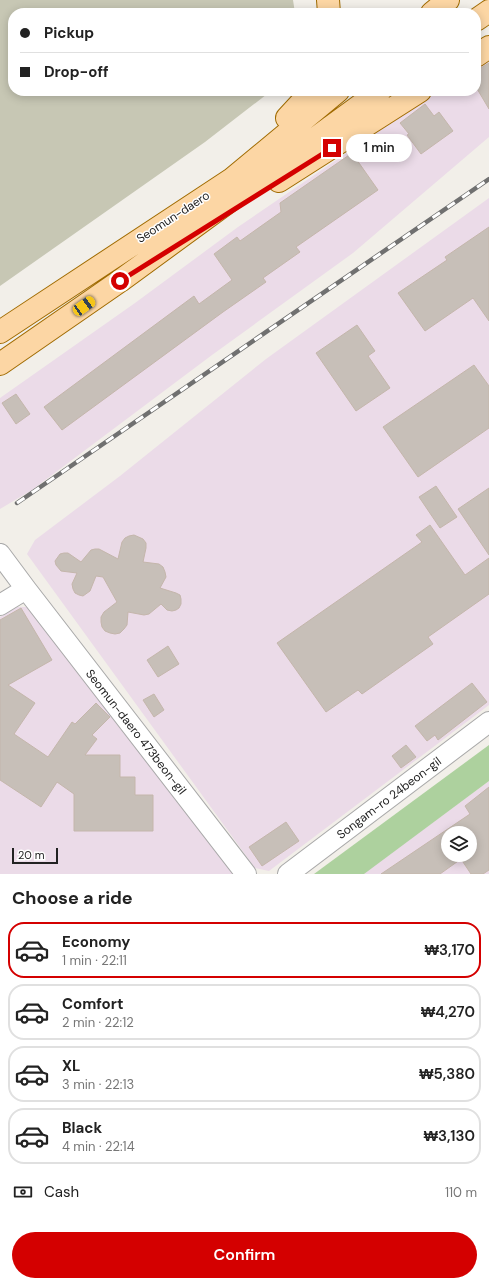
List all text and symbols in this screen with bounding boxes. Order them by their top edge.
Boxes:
text: Pickup [44,23,94,43]
text: Drop-off [44,62,109,82]
callout: 1 min [346,134,412,162]
route end [323,139,341,157]
text: 1 min [363,139,395,156]
street label: Seomun-daero [133,187,213,247]
route start [111,272,129,290]
car [71,294,97,318]
street label: Seomun-daero 473beon-gil [82,666,190,798]
street label: Songam-ro 24beon-gil [333,753,445,843]
map controls [441,826,477,862]
button: layers [441,826,477,862]
scale bar [12,846,58,865]
text: 20 m [18,848,44,862]
text: Choose a ride [12,886,133,910]
icon: car [14,932,50,968]
text: Economy [62,932,130,952]
text: ₩3,170 [425,940,475,960]
text: 1 min · 22:11 [62,952,127,969]
icon: car [14,994,50,1030]
text: Comfort [62,994,123,1014]
text: ₩4,270 [421,1002,475,1022]
text: 2 min · 22:12 [62,1014,134,1031]
icon: car [14,1056,50,1092]
text: XL [62,1056,80,1076]
text: ₩5,380 [419,1064,475,1084]
text: 3 min · 22:13 [62,1076,134,1093]
icon: car [14,1118,50,1154]
text: Black [62,1118,102,1138]
text: ₩3,130 [424,1126,475,1146]
text: 4 min · 22:14 [62,1138,135,1155]
icon: cash [12,1181,34,1203]
text: Cash [44,1182,79,1202]
text: 110 m [445,1184,477,1201]
button: Confirm [12,1232,477,1278]

